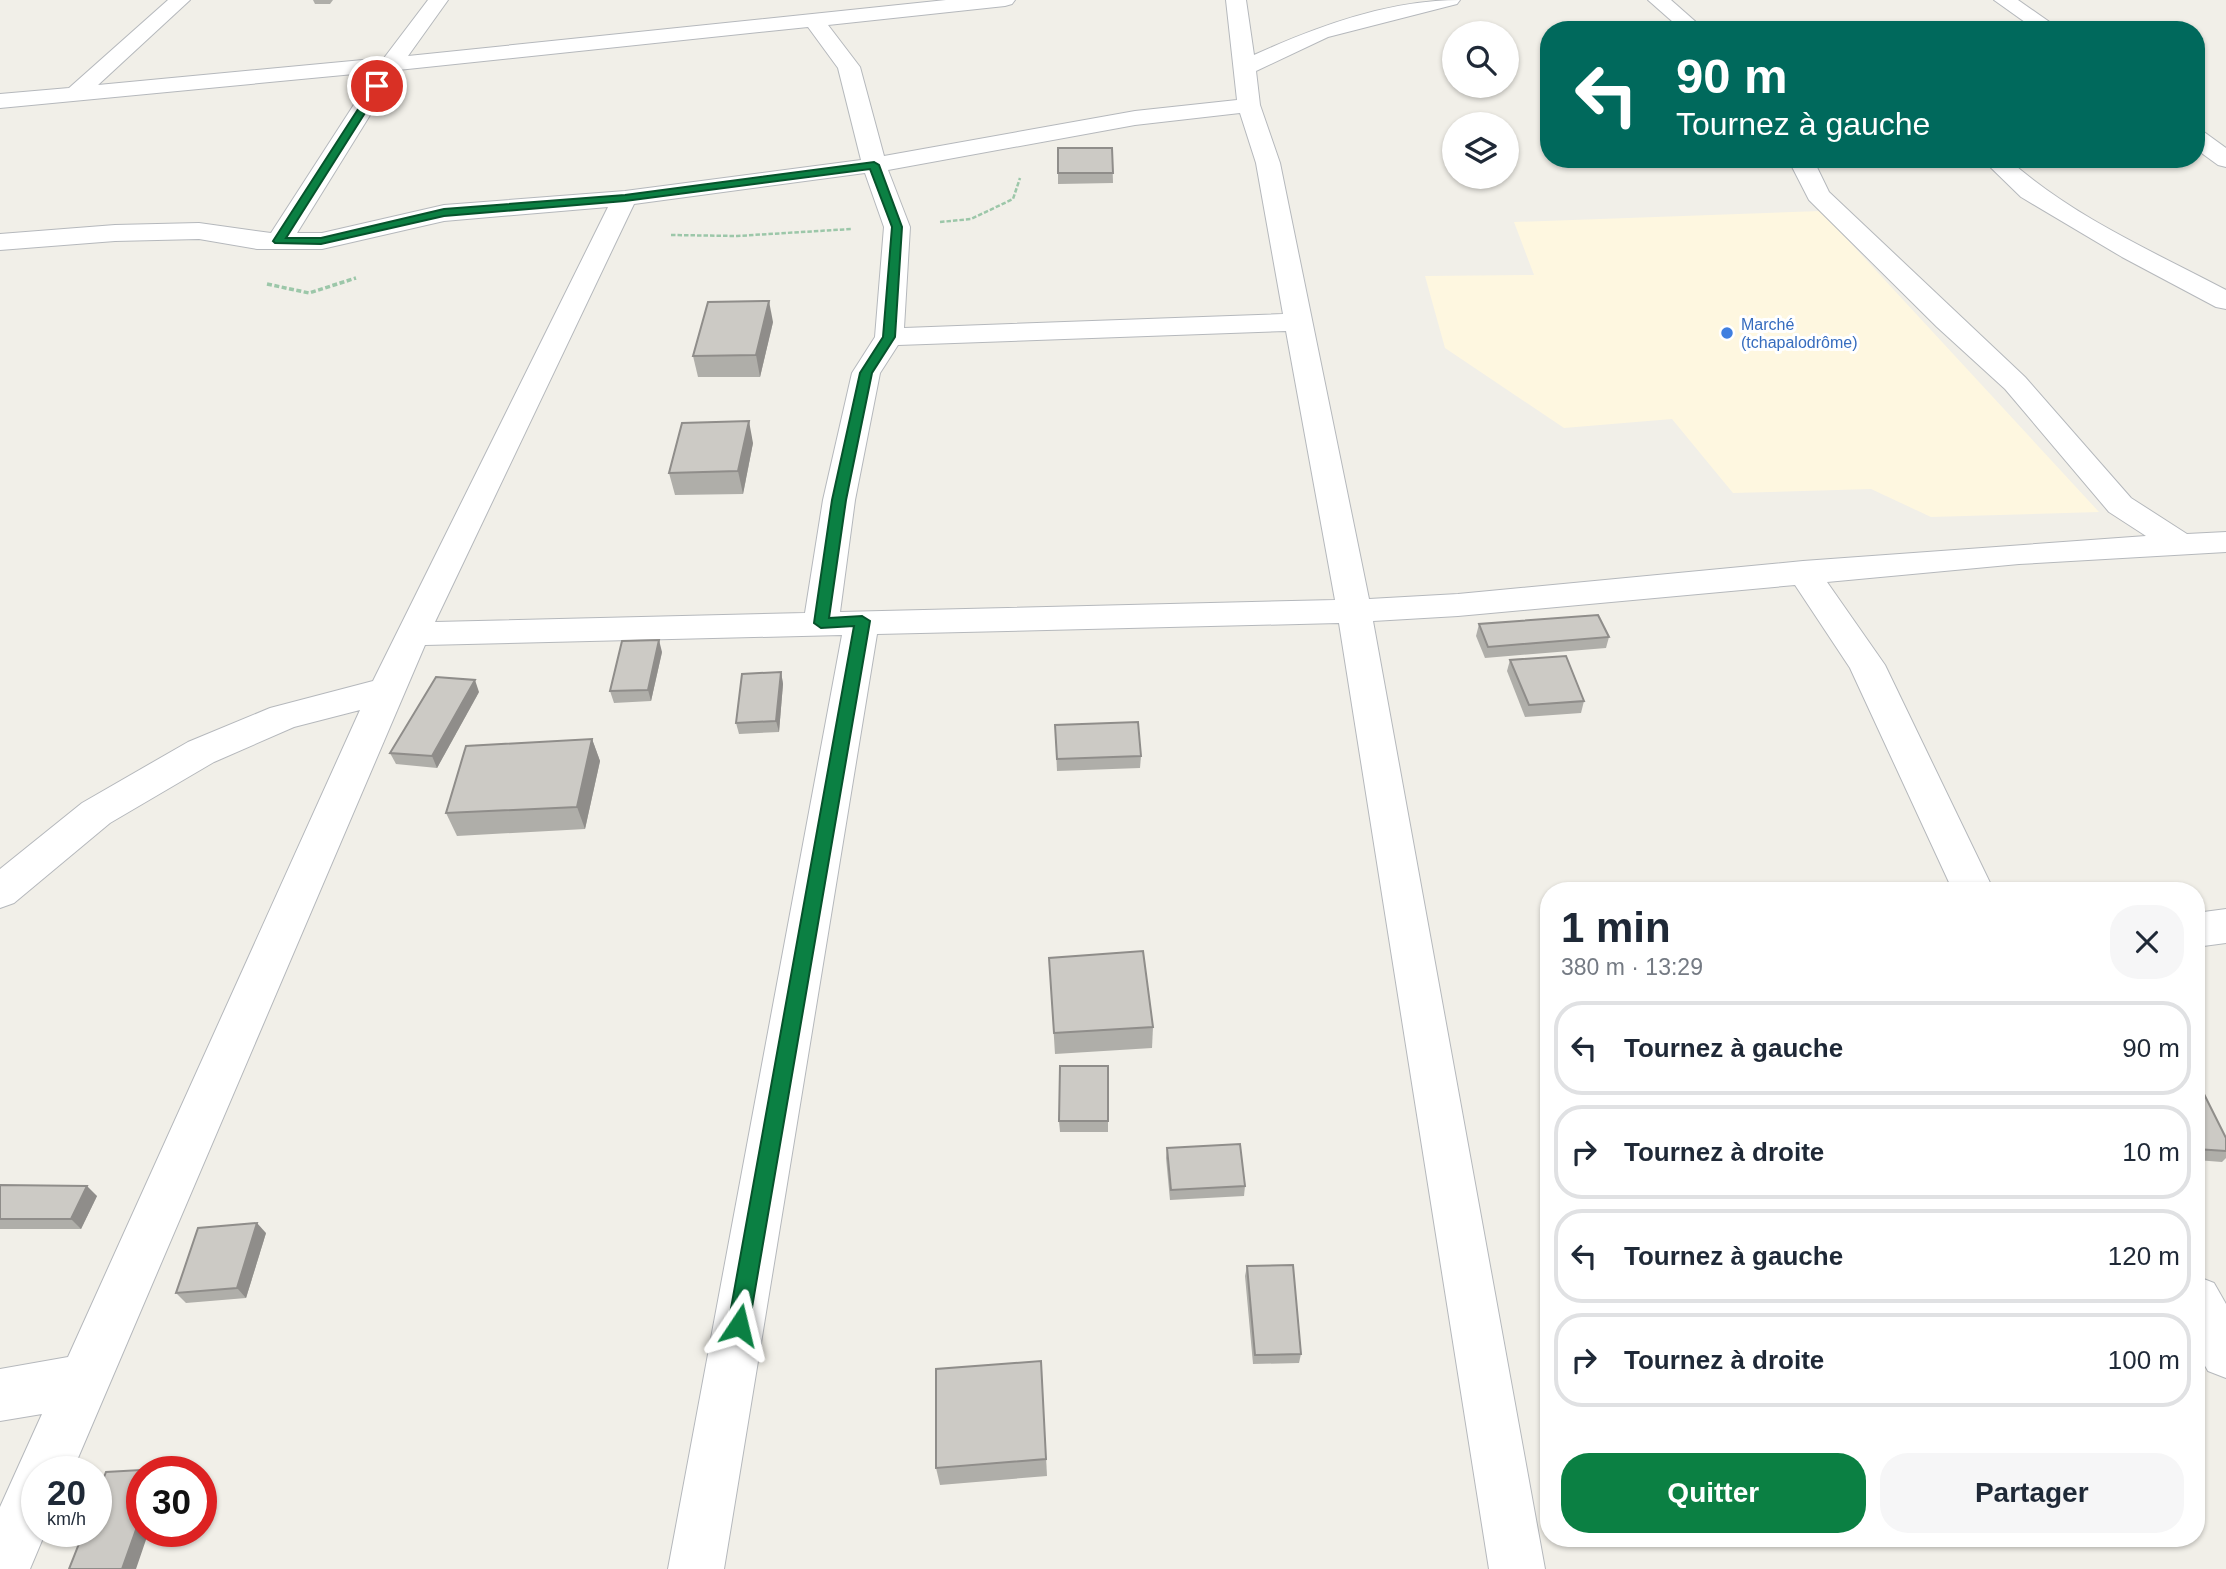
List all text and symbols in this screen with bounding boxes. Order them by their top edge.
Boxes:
map controls [1442,21,1519,189]
button: search [1442,21,1519,98]
icon: left [1561,49,1652,140]
text: 90 m [1676,49,1788,103]
pin [347,56,407,116]
icon: arrive [358,67,396,105]
text: Tournez à gauche [1676,106,1930,142]
button: layers [1442,112,1519,189]
place label: Marché (tchapalodrôme) [1741,316,1858,351]
marker: Marché (tchapalodrôme) [1719,325,1735,341]
text: 1 min [1561,904,1671,951]
button: close [2110,905,2184,979]
text: 380 m · 13:29 [1561,954,1703,980]
icon: left [1565,1029,1603,1067]
text: Tournez à gauche [1624,1033,1843,1063]
text: 90 m [2122,1033,2180,1063]
icon: right [1565,1133,1603,1171]
text: Tournez à droite [1624,1137,1824,1167]
text: 10 m [2122,1137,2180,1167]
icon: left [1565,1237,1603,1275]
text: Tournez à gauche [1624,1241,1843,1271]
text: 120 m [2108,1241,2180,1271]
position arrow [702,1288,776,1362]
icon: right [1565,1341,1603,1379]
text: Tournez à droite [1624,1345,1824,1375]
text: 100 m [2108,1345,2180,1375]
button: Quitter [1561,1453,1866,1533]
button: Partager [1880,1453,2184,1533]
speed limit sign: 30 [126,1456,217,1547]
text: 20 [47,1473,86,1512]
text: km/h [47,1509,86,1529]

